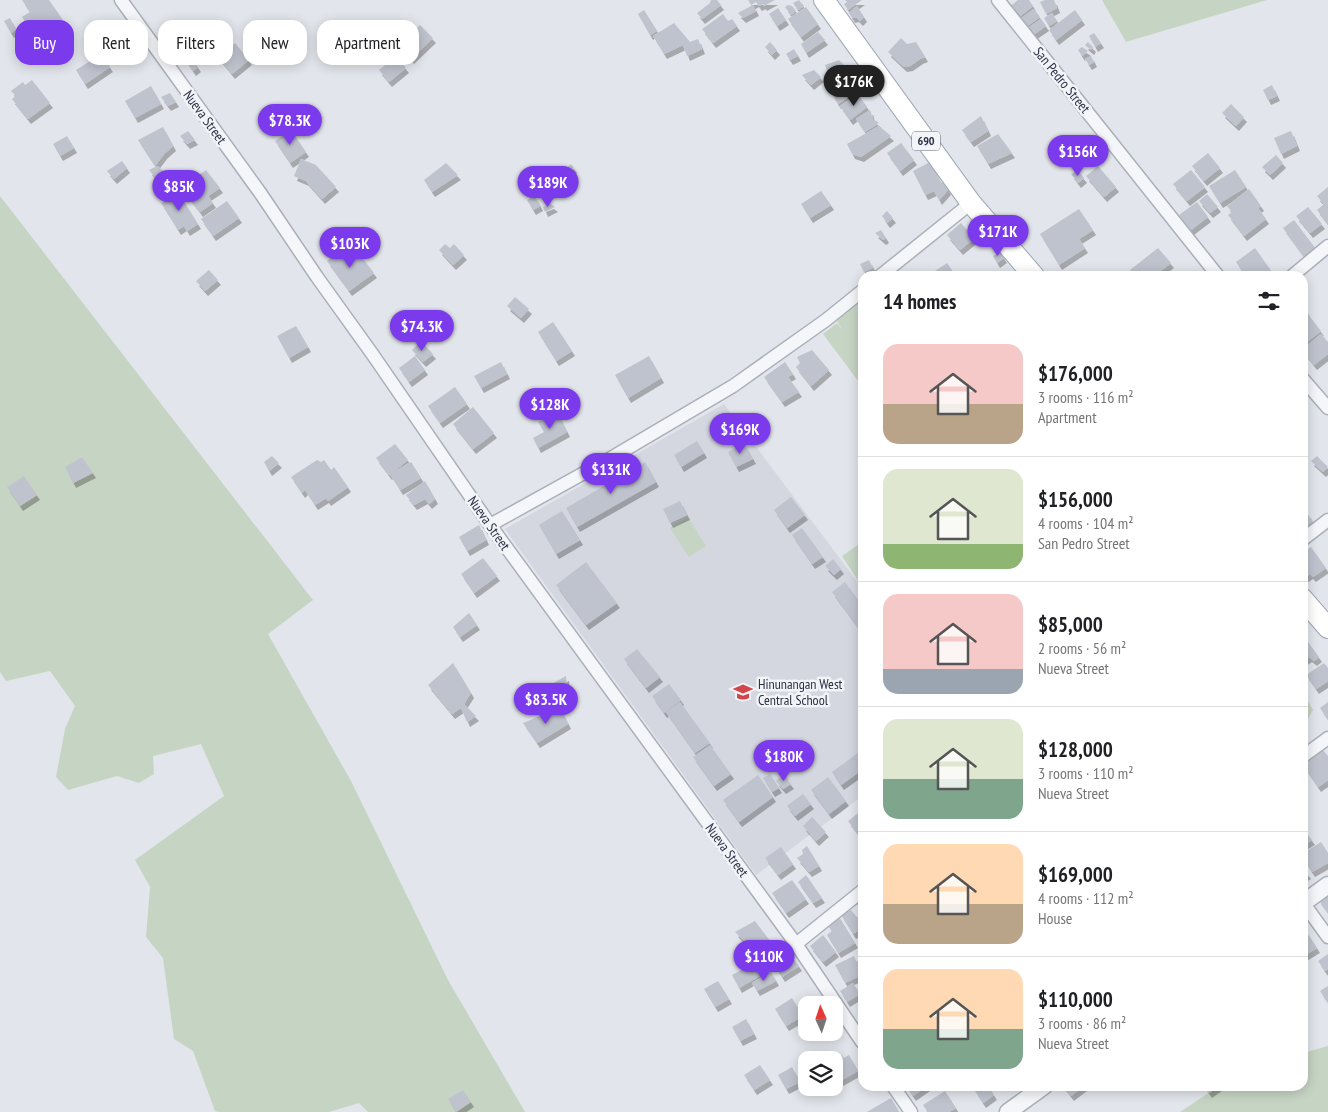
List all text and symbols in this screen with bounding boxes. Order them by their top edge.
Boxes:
chip: Buy [15,20,74,65]
chip: Rent [84,20,148,65]
chip: Filters [158,20,233,65]
chip: New [243,20,307,65]
chip: Apartment [317,20,419,65]
street label: San Pedro Street [1030,43,1094,117]
pin: $176K [819,64,889,107]
text: $176K [835,71,873,91]
street label: Nueva Street [179,87,231,148]
pin: $78.3K [249,104,331,146]
text: $78.3K [269,110,311,130]
road number: 690 [912,132,940,150]
pin: $156K [1043,134,1113,177]
text: $156K [1059,141,1097,161]
pin: $189K [513,166,583,208]
pin: $85K [149,170,209,212]
text: $189K [529,172,567,192]
text: $85K [163,176,195,196]
pin: $171K [963,214,1033,257]
text: $171K [979,221,1017,241]
pin: $103K [315,226,385,269]
text: $103K [331,233,369,253]
icon: filters [1255,287,1283,315]
text: 14 homes [883,288,956,315]
pin: $74.3K [381,310,463,352]
text: $74.3K [401,316,443,336]
text: $176,000 [1038,360,1113,387]
icon: home [923,364,983,424]
text: 3 rooms · 116 m² [1038,387,1134,407]
pin: $128K [515,388,585,430]
text: $128K [531,394,569,414]
text: Apartment [1038,407,1097,427]
pin: $169K [705,412,775,455]
text: $169K [721,419,759,439]
pin: $131K [576,452,646,495]
text: $131K [592,459,630,479]
text: $156,000 [1038,486,1113,513]
icon: home [923,489,983,549]
street label: Nueva Street [464,492,514,554]
text: 4 rooms · 104 m² [1038,513,1134,533]
text: San Pedro Street [1038,533,1130,553]
text: $85,000 [1038,611,1103,638]
icon: home [923,614,983,674]
text: 2 rooms · 56 m² [1038,638,1126,658]
text: Nueva Street [1038,658,1109,678]
place label: Hinunangan West Central School [758,675,843,709]
school or university icon: Hinunangan West Central School [732,681,754,703]
pin: $83.5K [505,682,587,725]
text: $83.5K [525,689,567,709]
text: $128,000 [1038,736,1113,763]
icon: home [923,739,983,799]
pin: $180K [749,740,819,782]
text: $180K [765,746,803,766]
text: 3 rooms · 110 m² [1038,763,1134,783]
text: Nueva Street [1038,783,1109,803]
street label: Nueva Street [701,820,753,881]
text: $169,000 [1038,861,1113,888]
icon: home [923,864,983,924]
text: 4 rooms · 112 m² [1038,888,1134,908]
text: House [1038,908,1072,928]
pin: $110K [729,940,799,982]
text: $110K [745,946,783,966]
text: $110,000 [1038,986,1113,1013]
icon: home [923,989,983,1049]
north arrow [798,996,842,1041]
map controls [798,996,843,1096]
text: 3 rooms · 86 m² [1038,1013,1126,1033]
text: Nueva Street [1038,1033,1109,1053]
button: layers [798,1051,843,1096]

